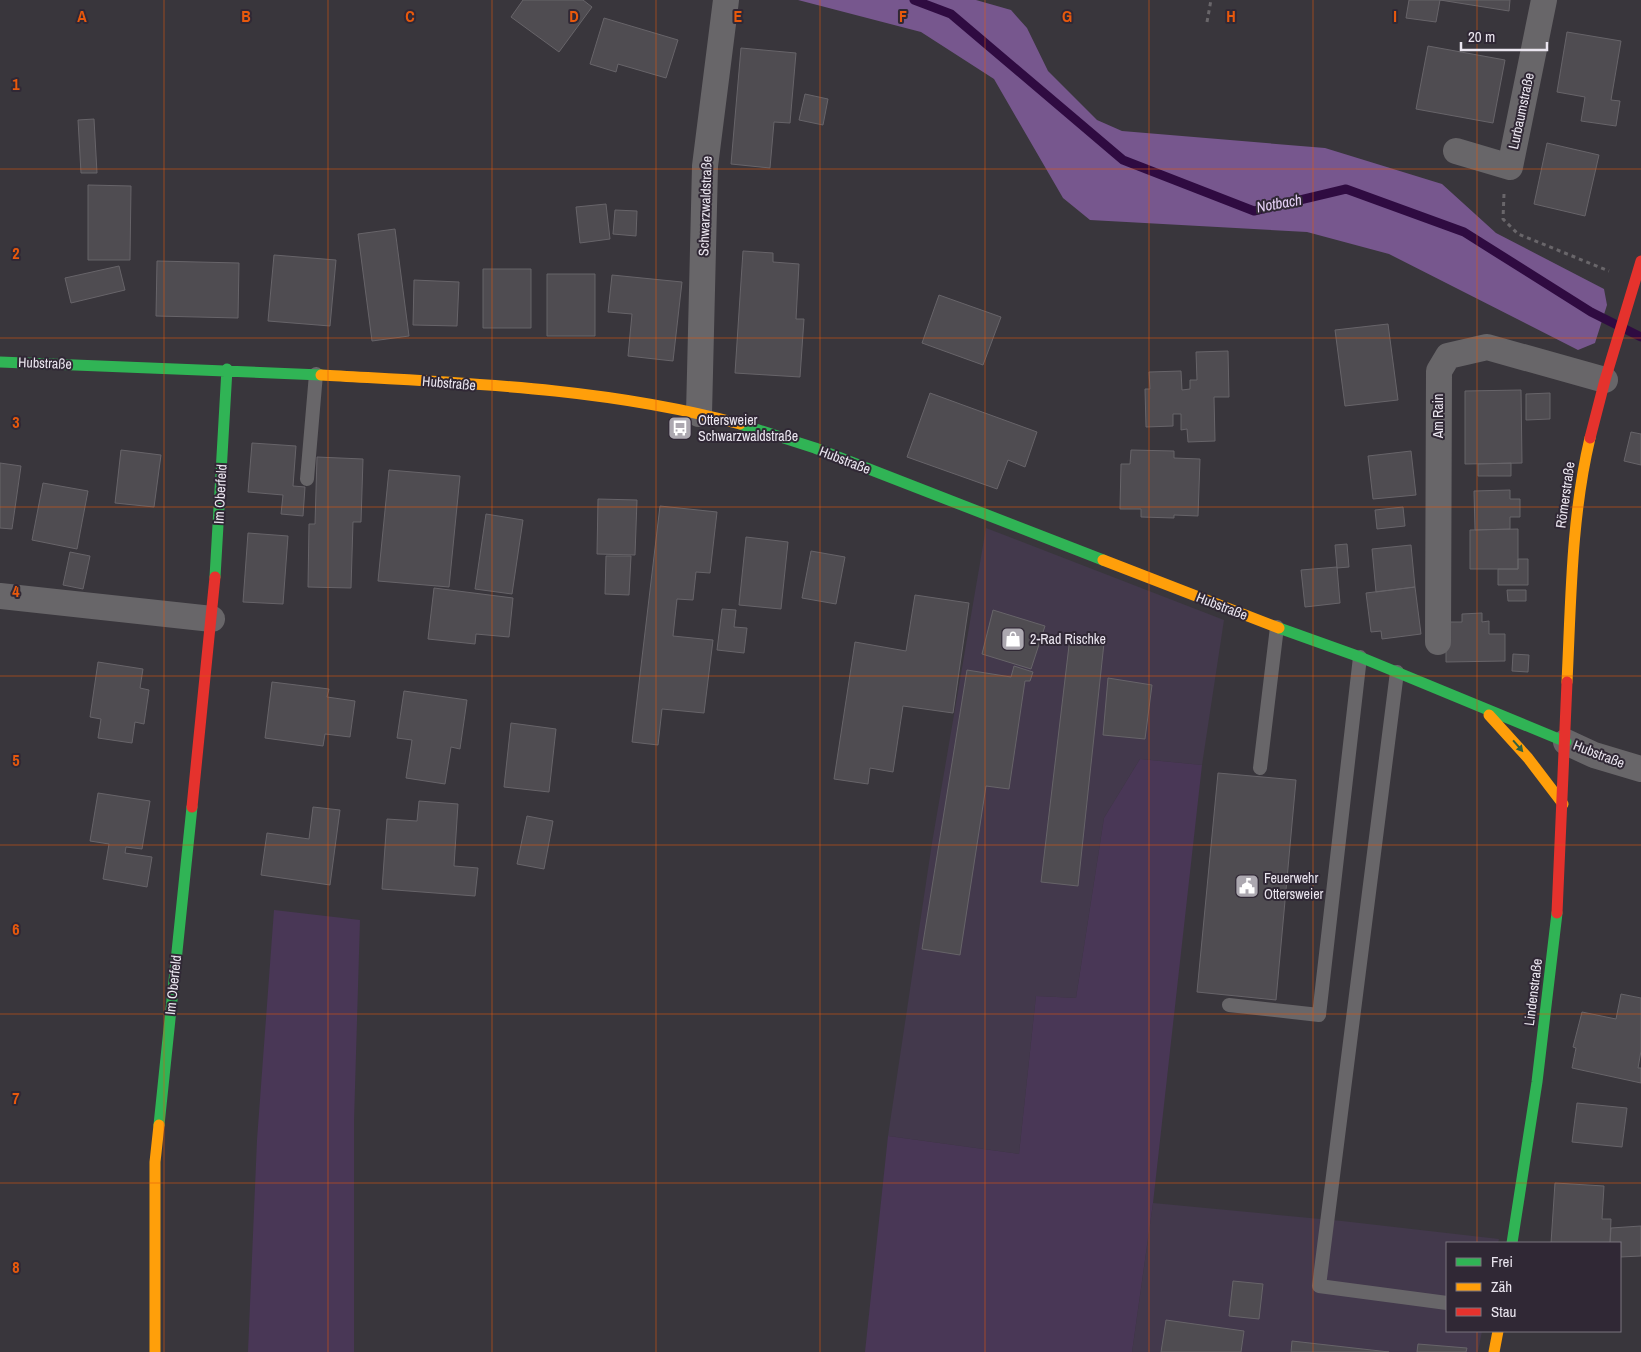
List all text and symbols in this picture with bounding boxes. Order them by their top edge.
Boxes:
text: A [77,5,87,27]
text: B [241,5,251,27]
text: C [405,5,415,27]
text: D [569,5,579,27]
text: E [734,5,743,27]
text: F [899,5,907,27]
text: G [1062,5,1072,27]
text: H [1226,5,1236,27]
text: I [1393,5,1397,27]
scale bar [1461,20,1547,52]
text: 20 m [1468,26,1495,47]
street label: Lurbaumstraße [1504,71,1538,151]
text: 1 [12,73,20,95]
street label: Schwarzwaldstraße [694,156,716,256]
water label: Notbach [1255,189,1304,217]
text: 2 [12,242,20,264]
street label: Hubstraße [18,353,72,373]
street label: Hubstraße [422,372,476,394]
street label: Am Rain [1429,394,1447,439]
text: 3 [12,411,20,433]
place label: Ottersweier Schwarzwaldstraße [698,411,798,445]
bus stop icon: Ottersweier Schwarzwaldstraße [667,415,693,441]
street label: Hubstraße [817,442,873,478]
street label: Römerstraße [1551,461,1579,529]
street label: Im Oberfeld [209,464,231,524]
text: 4 [12,580,20,602]
street label: Hubstraße [1194,588,1250,624]
shop icon: 2-Rad Rischke [1000,626,1026,652]
place label: 2-Rad Rischke [1030,630,1106,648]
street label: Hubstraße [1571,736,1627,772]
one-way arrow [1512,739,1524,751]
text: 5 [12,749,20,771]
place label: Feuerwehr Ottersweier [1264,869,1324,903]
public building icon: Feuerwehr Ottersweier [1234,873,1260,899]
text: 6 [12,918,20,940]
street label: Im Oberfeld [161,954,185,1016]
street label: Lindenstraße [1520,957,1546,1027]
text: 7 [12,1087,20,1109]
legend [1446,1242,1621,1332]
text: Frei [1491,1251,1513,1272]
text: 8 [12,1256,20,1278]
text: Zäh [1491,1276,1512,1297]
text: Stau [1491,1301,1516,1322]

